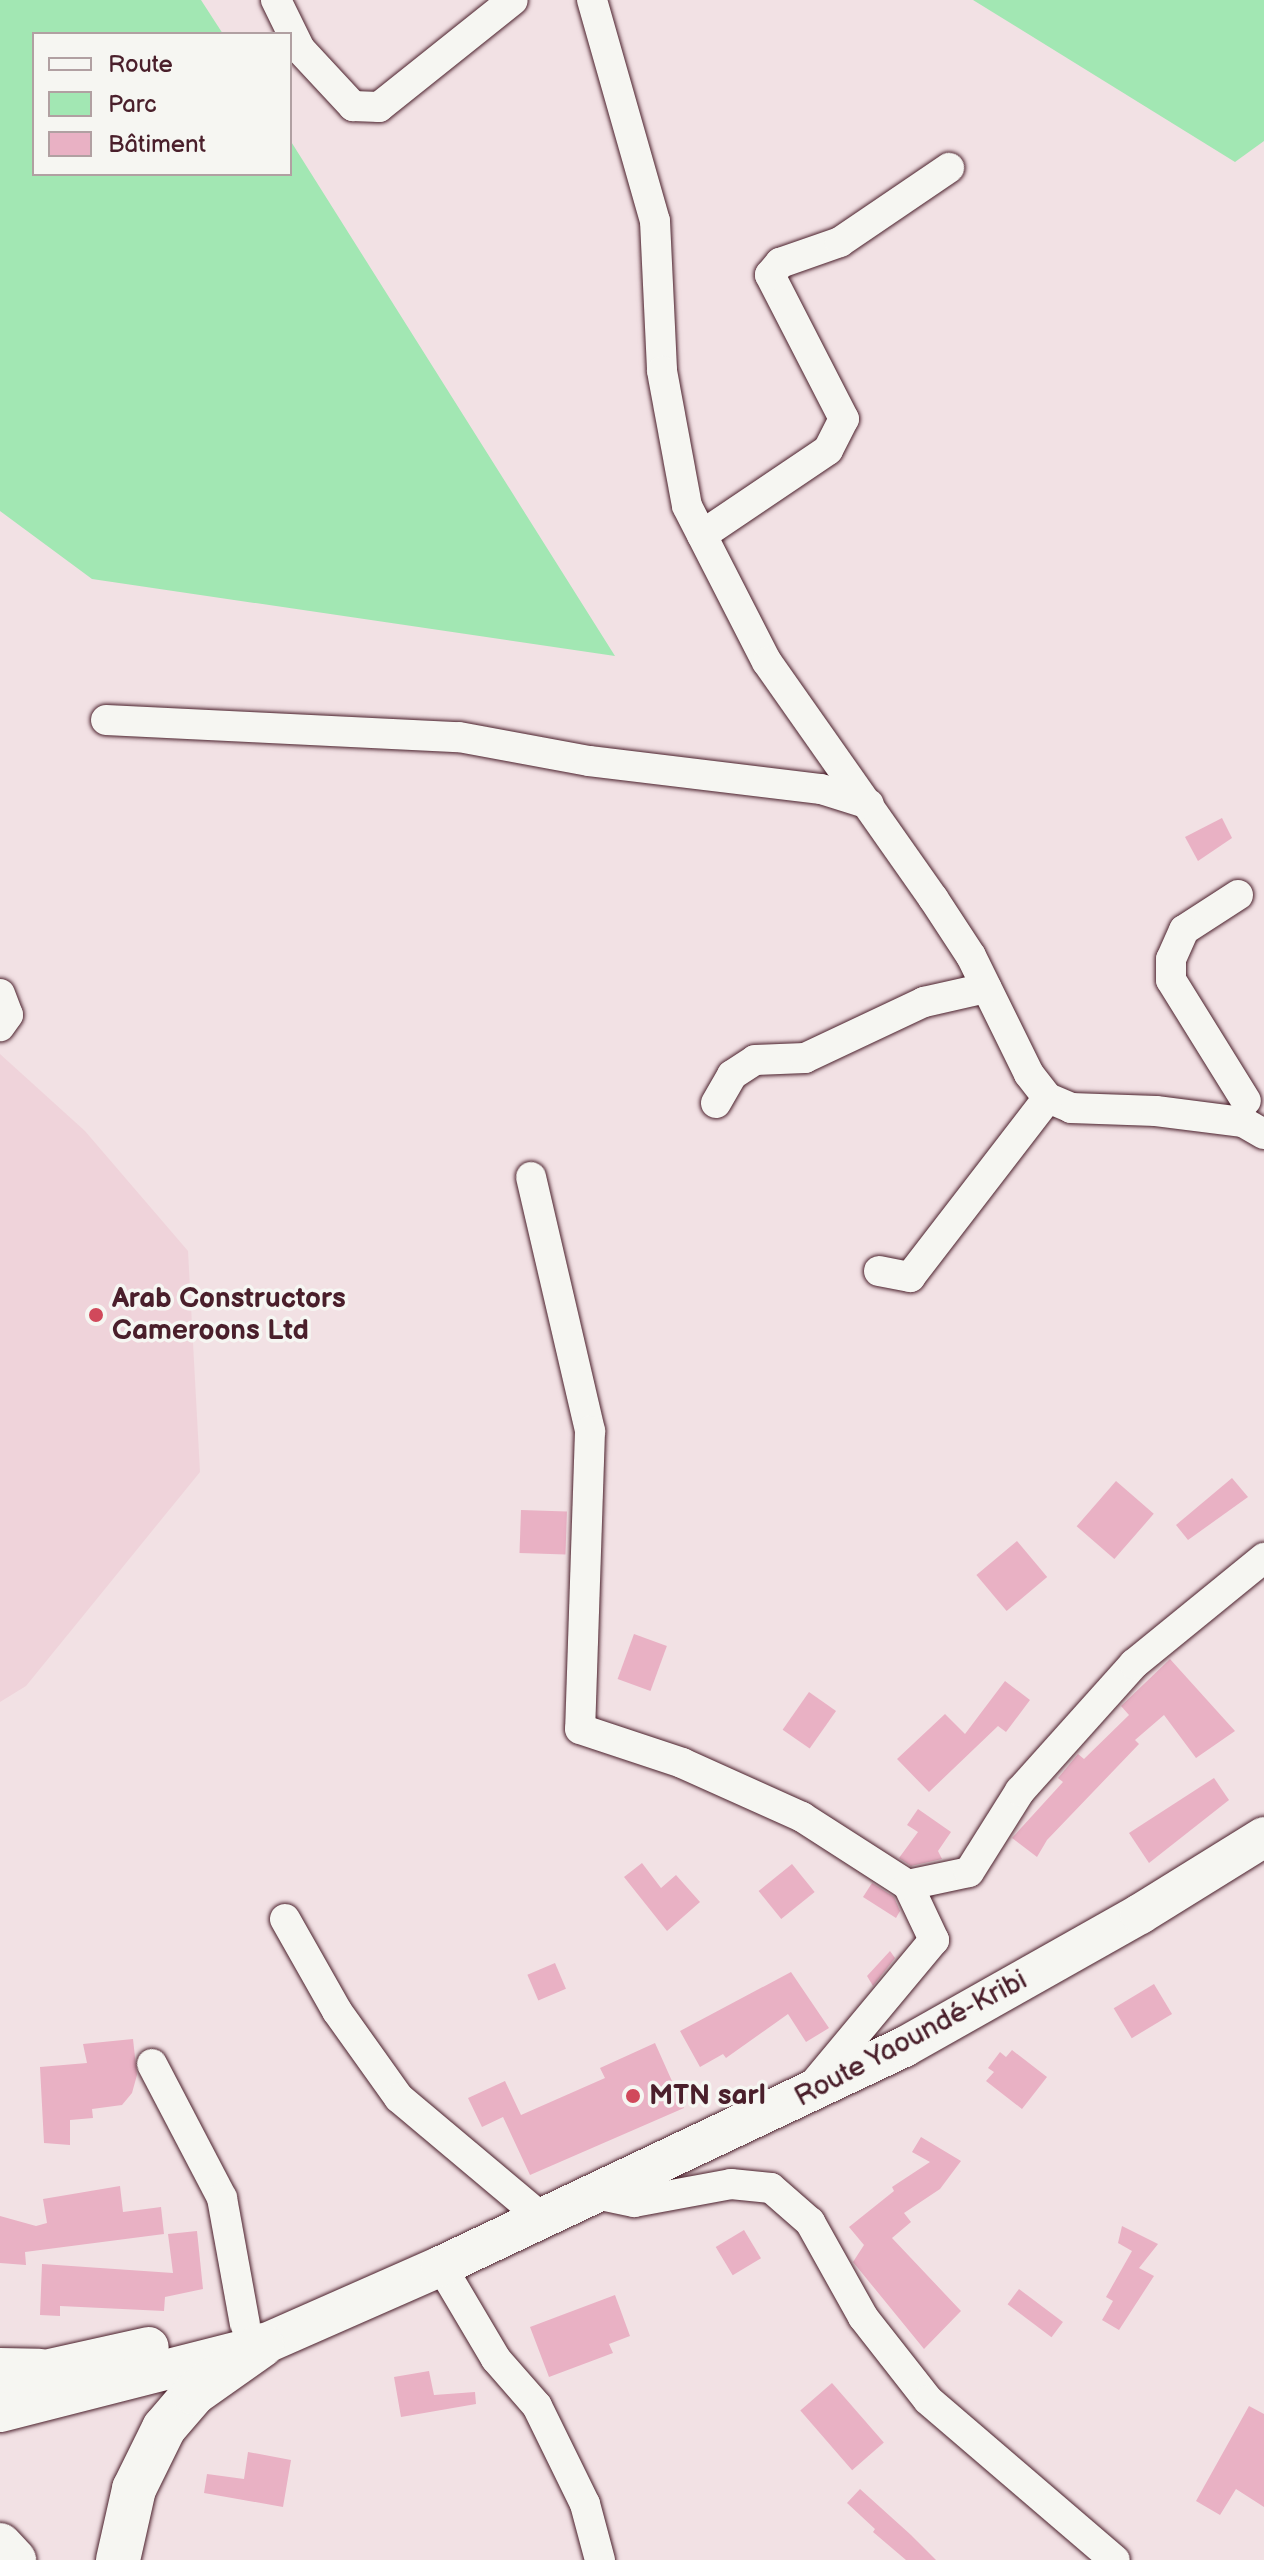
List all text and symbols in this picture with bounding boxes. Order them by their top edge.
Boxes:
legend [32,32,292,176]
text: Route [108,50,173,79]
text: Parc [108,90,157,119]
text: Bâtiment [108,130,206,159]
place label: Arab Constructors Cameroons Ltd [112,1282,346,1348]
marker: Arab Constructors Cameroons Ltd [87,1306,105,1324]
street label: Route Yaoundé-Kribi [788,1963,1034,2115]
place label: MTN sarl [649,2079,766,2113]
marker: MTN sarl [624,2087,642,2105]

